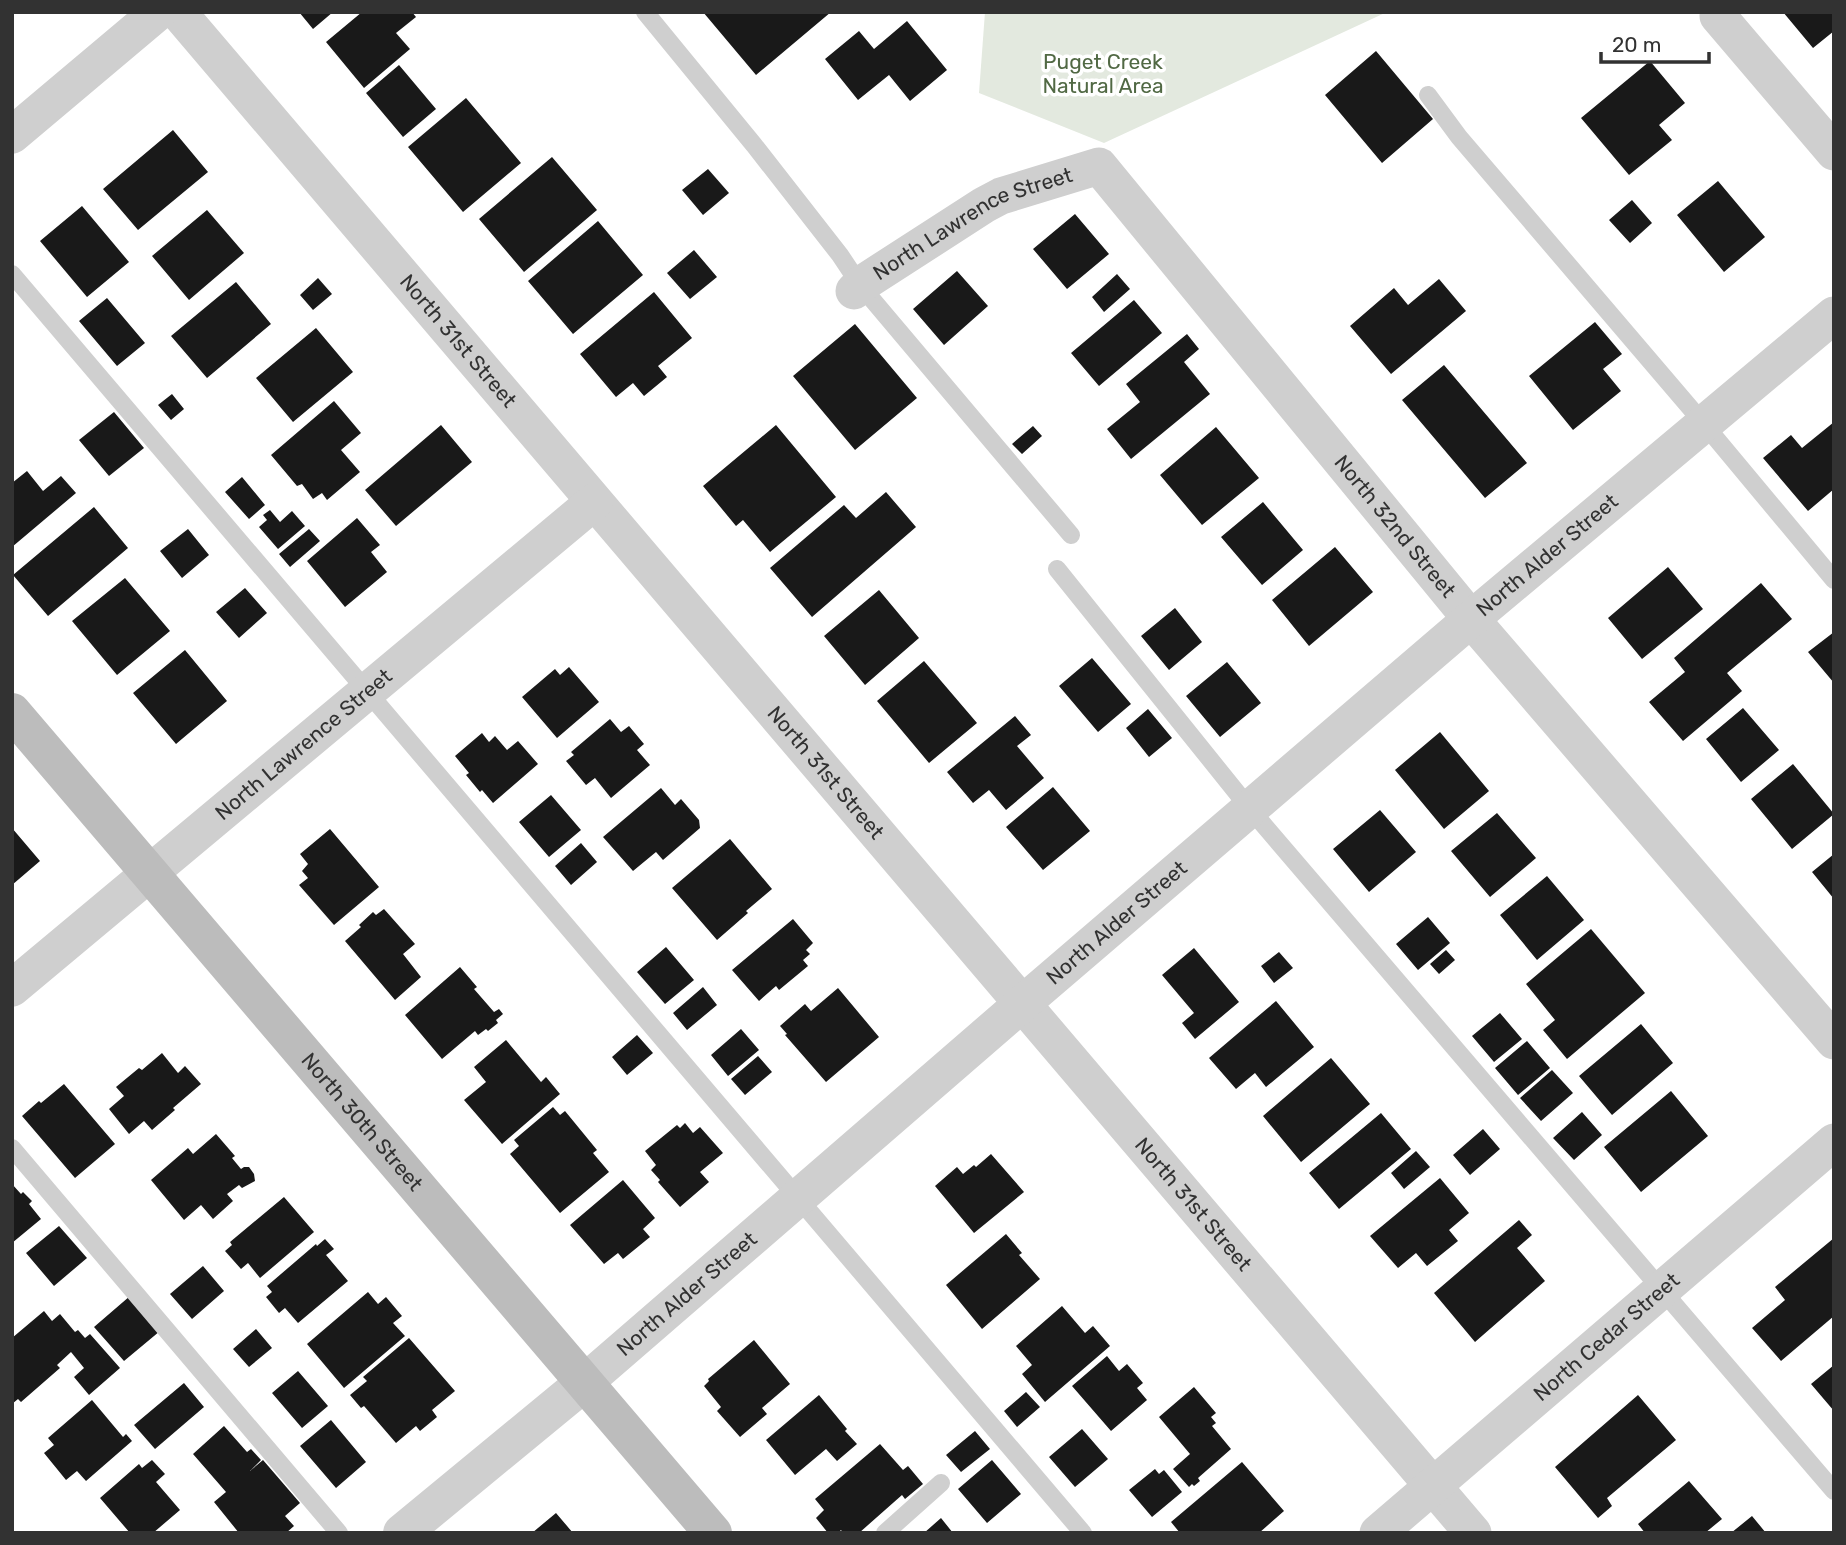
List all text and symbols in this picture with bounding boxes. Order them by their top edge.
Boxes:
scale bar [1601,21,1710,65]
text: 20 m [1612,32,1661,57]
park label: Puget Creek Natural Area [1042,49,1164,98]
street label: North Lawrence Street [868,162,1075,285]
street label: North 31st Street [395,269,522,412]
street label: North 32nd Street [1329,450,1461,602]
street label: North Alder Street [1471,488,1623,621]
street label: North Lawrence Street [210,663,397,825]
street label: North 31st Street [762,701,890,844]
street label: North Alder Street [1041,855,1192,989]
street label: North 30th Street [296,1047,428,1196]
street label: North 31st Street [1130,1132,1257,1276]
street label: North Alder Street [611,1226,762,1361]
street label: North Cedar Street [1528,1267,1684,1406]

